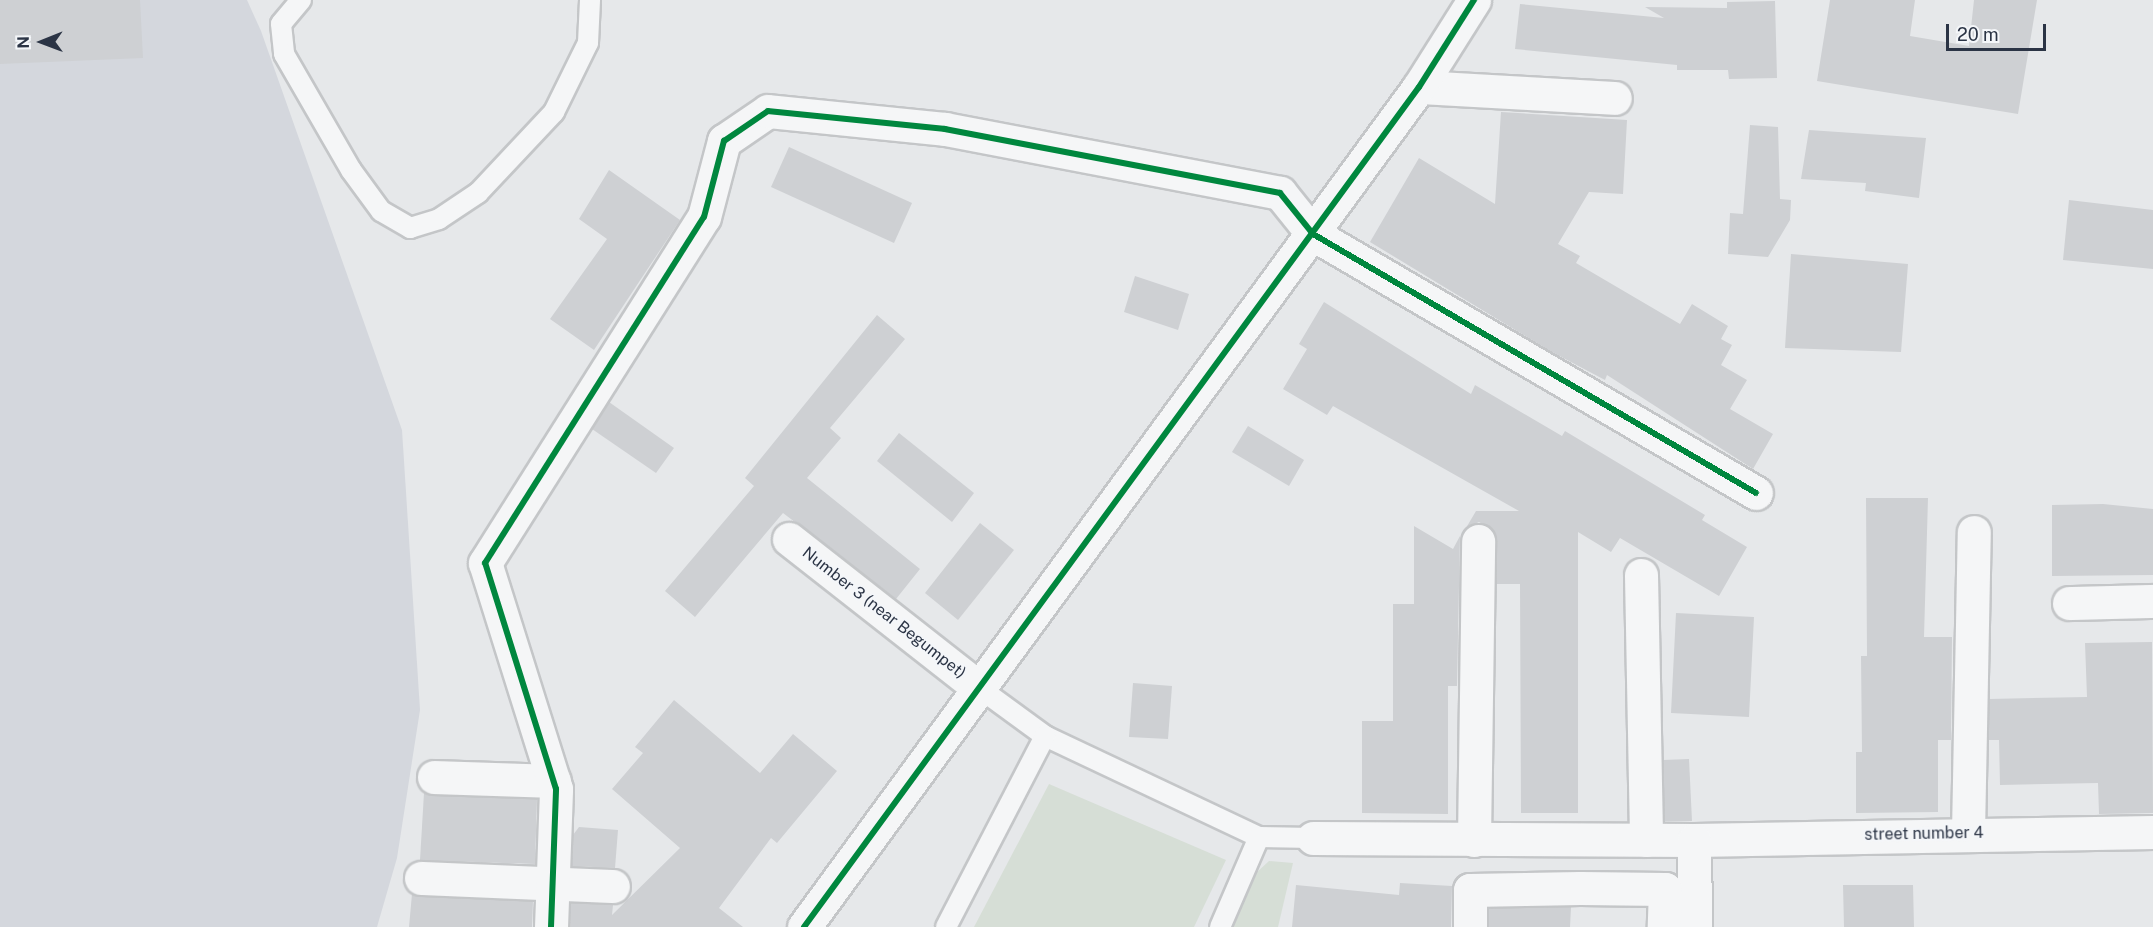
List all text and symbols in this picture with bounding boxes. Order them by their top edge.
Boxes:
north arrow [12,12,72,72]
scale bar [1949,12,2050,50]
text: 20 m [1957,24,1999,45]
text: N [14,36,33,49]
street label: Number 3 (near Begumpet) [798,543,970,683]
street label: street number 4 [1864,823,1984,845]

